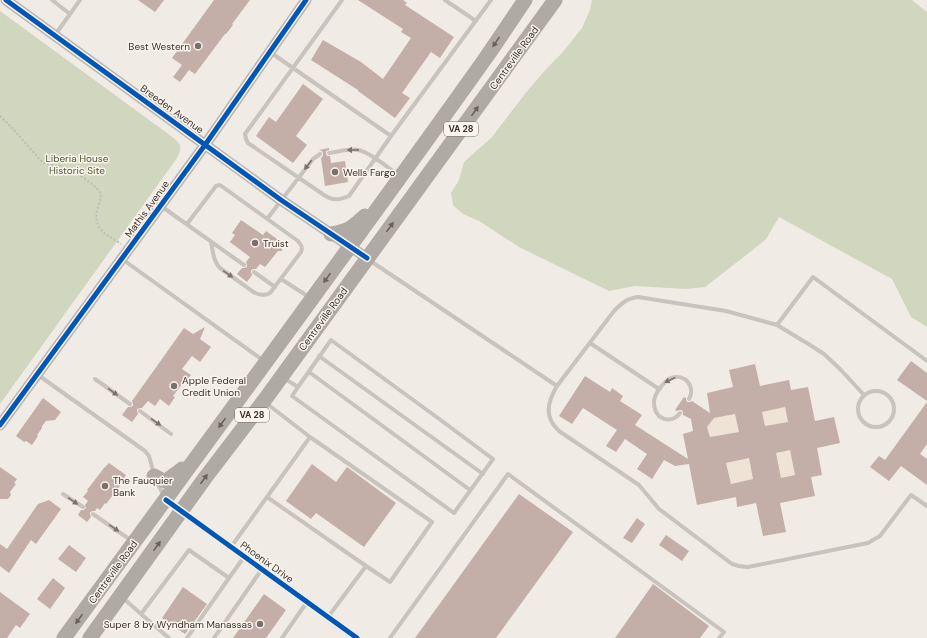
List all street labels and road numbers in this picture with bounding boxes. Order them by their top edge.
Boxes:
street label: Centreville Road [487,24,541,92]
street label: Breeden Avenue [138,82,207,137]
road number: VA 28 [444,122,478,136]
street label: Mathis Avenue [122,178,172,240]
street label: Centreville Road [296,285,350,353]
road number: VA 28 [235,408,269,422]
street label: Centreville Road [86,538,140,606]
street label: Phoenix Drive [238,538,296,586]

